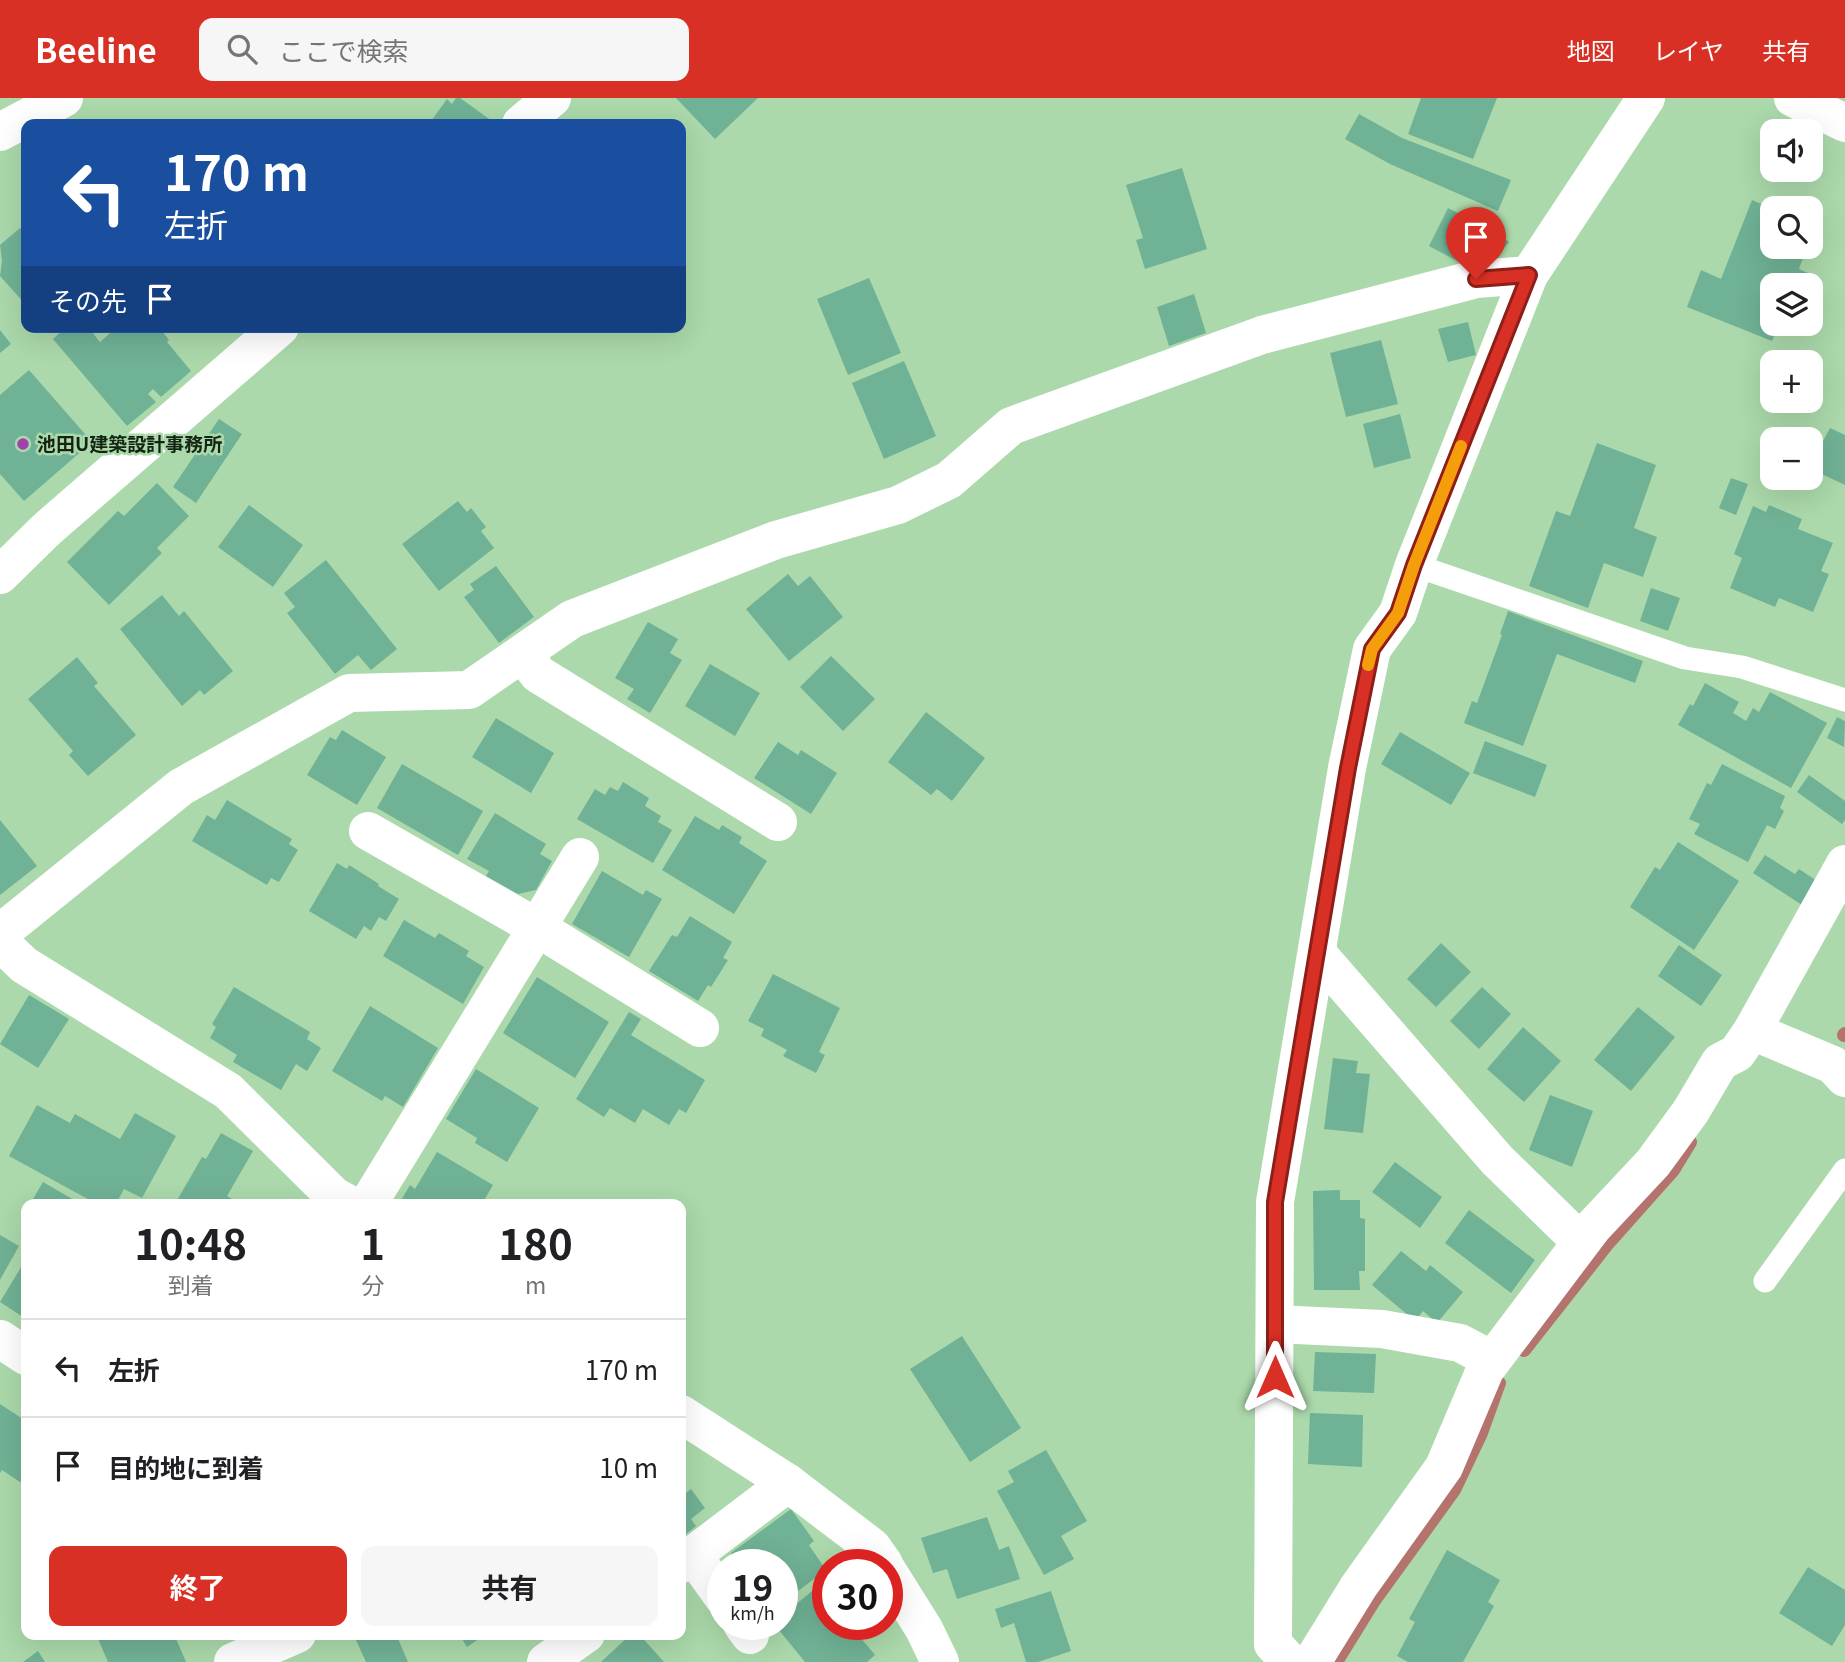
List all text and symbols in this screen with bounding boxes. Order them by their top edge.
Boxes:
search box [199,18,689,81]
text: Beeline [35,25,157,73]
icon: search [223,30,261,68]
text: ここで検索 [279,31,409,68]
text: 地図 [1567,32,1615,67]
text: レイヤ [1653,32,1724,67]
text: 共有 [1762,32,1810,67]
map controls [1760,119,1823,490]
button: sound [1760,119,1823,182]
text: 170 m [164,134,309,205]
icon: left [49,147,140,238]
button: search [1760,196,1823,259]
text: 左折 [164,200,228,246]
pin [1446,207,1506,279]
icon: arrive [1457,218,1495,256]
button: layers [1760,273,1823,336]
icon: arrive [141,280,179,318]
text: その先 [49,281,127,318]
button: + [1760,350,1823,413]
button: − [1760,427,1823,490]
place label: 池田U建築設計事務所 [37,429,222,456]
marker: 池田U建築設計事務所 [15,436,31,452]
text: 10:48 [134,1211,247,1272]
text: 1 [360,1211,385,1272]
text: 180 [498,1211,573,1272]
text: 到着 [168,1267,214,1301]
text: 分 [361,1267,384,1301]
text: m [525,1267,546,1301]
position arrow [1238,1340,1312,1414]
icon: left [49,1349,87,1387]
text: 左折 [108,1350,160,1387]
text: 170 m [585,1350,658,1387]
icon: arrive [49,1447,87,1485]
text: 目的地に到着 [108,1448,264,1485]
text: 10 m [599,1448,658,1485]
button: 終了 [49,1546,347,1626]
button: 共有 [361,1546,658,1626]
speed limit sign: 30 [812,1549,903,1640]
text: 19 [732,1560,773,1611]
text: km/h [730,1599,775,1625]

